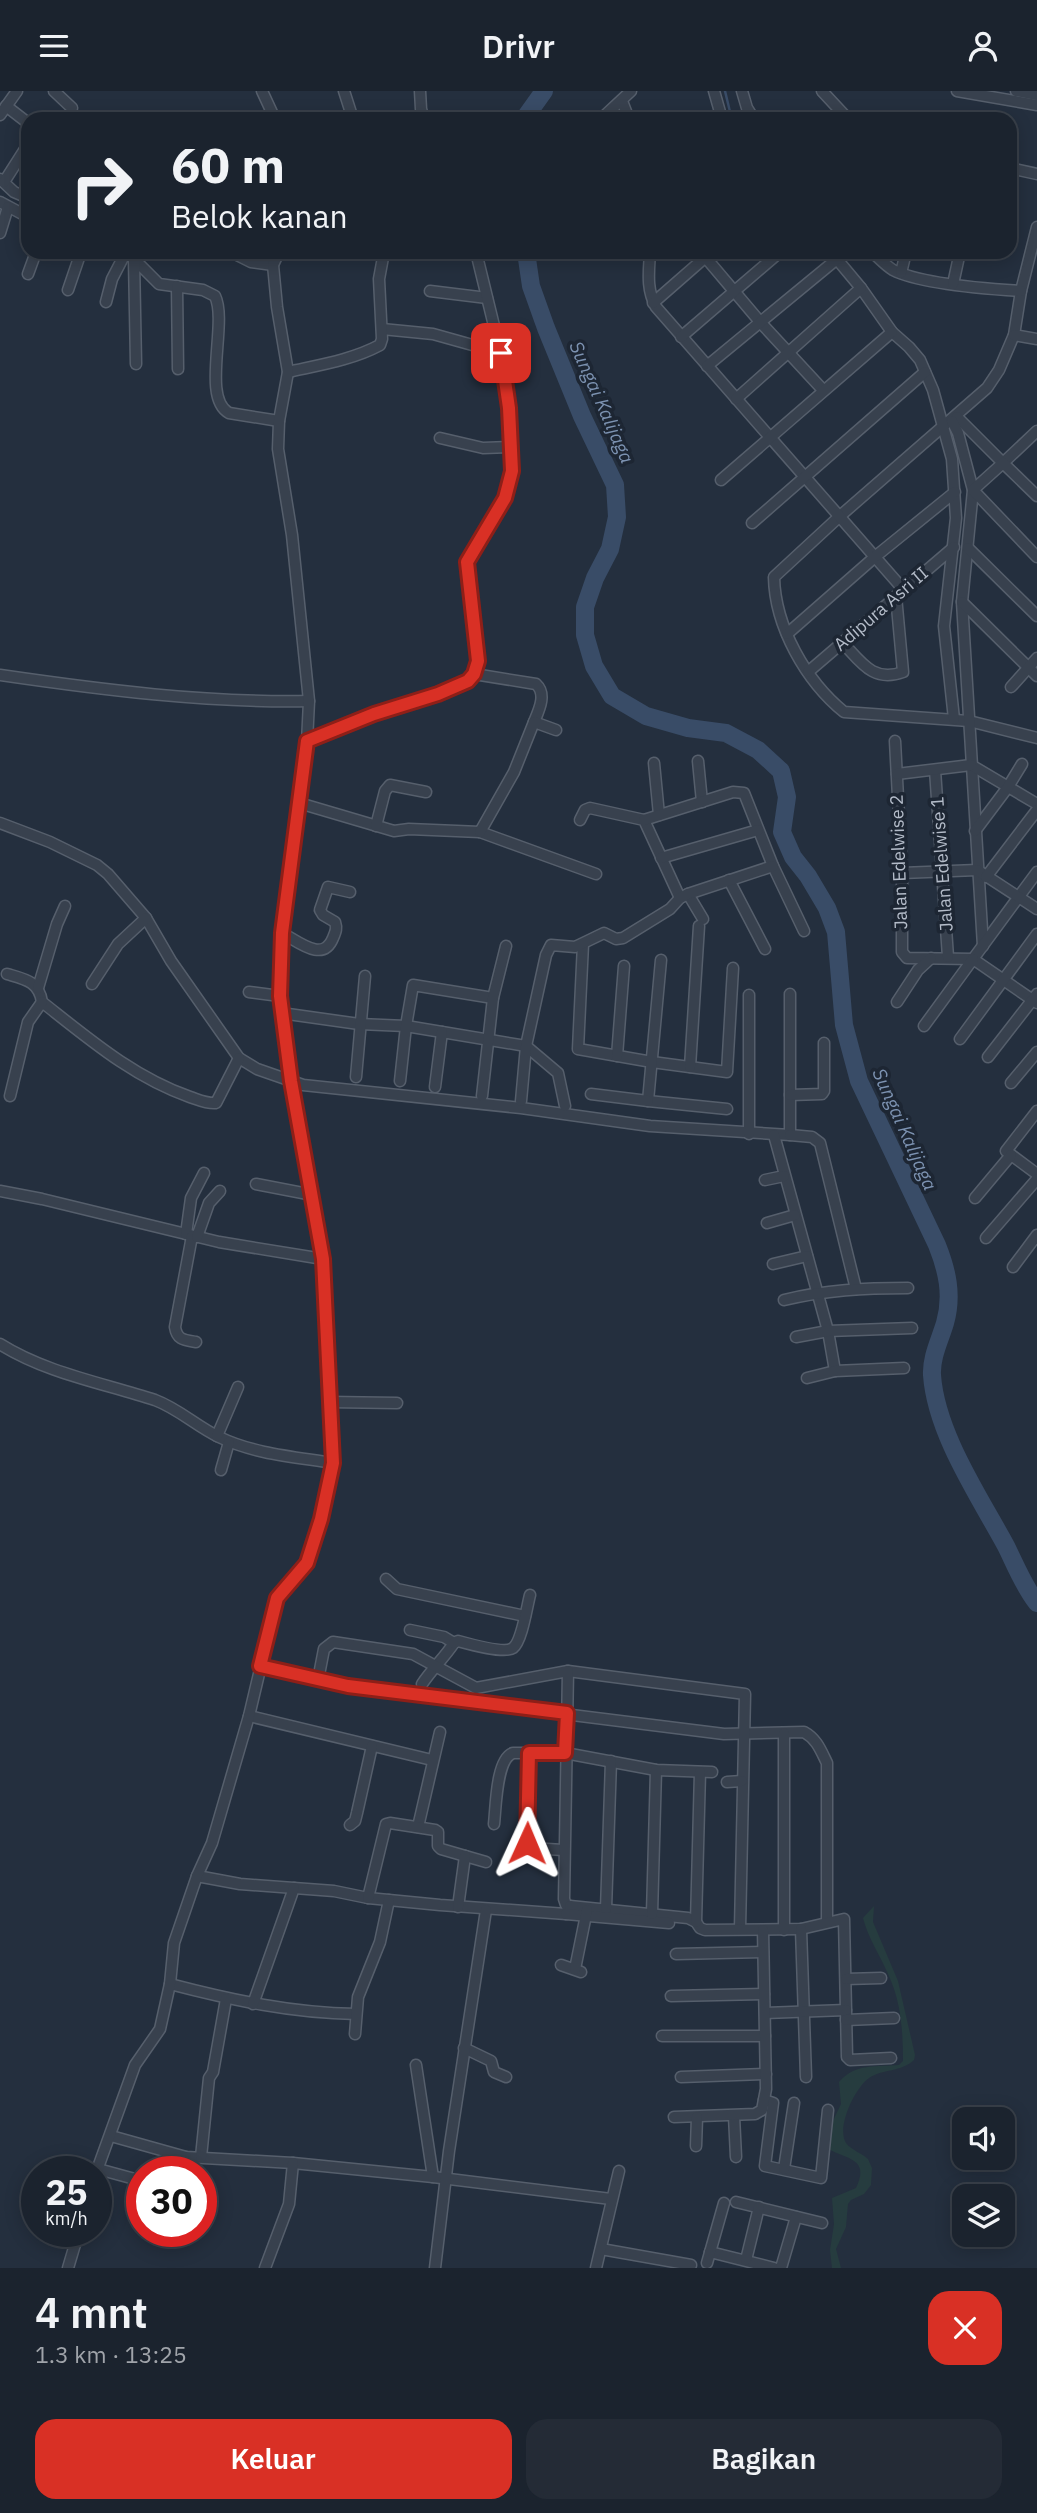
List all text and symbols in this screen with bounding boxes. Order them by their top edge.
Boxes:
text: Drivr [482,25,555,67]
icon: menu [35,27,73,65]
icon: person [964,27,1002,65]
text: 60 m [171,133,285,196]
icon: right [56,140,147,231]
text: Belok kanan [171,195,348,237]
pin [471,323,531,383]
icon: arrive [482,334,520,372]
water label: Sungai Kalijaga [564,337,640,467]
street label: Adipura Asri II [829,561,933,656]
street label: Jalan Edelwise 2 [885,794,912,930]
street label: Jalan Edelwise 1 [925,796,958,932]
water label: Sungai Kalijaga [867,1064,943,1194]
position arrow [490,1806,564,1880]
map controls [952,2107,1015,2247]
button: sound [952,2107,1015,2170]
speed limit sign: 30 [126,2156,217,2247]
text: 25 [45,2169,88,2215]
button: layers [952,2184,1015,2247]
text: km/h [45,2207,88,2230]
text: 4 mnt [35,2285,148,2340]
button: close [928,2291,1002,2365]
text: 1.3 km · 13:25 [35,2339,187,2369]
button: Keluar [35,2419,512,2499]
button: Bagikan [526,2419,1002,2499]

